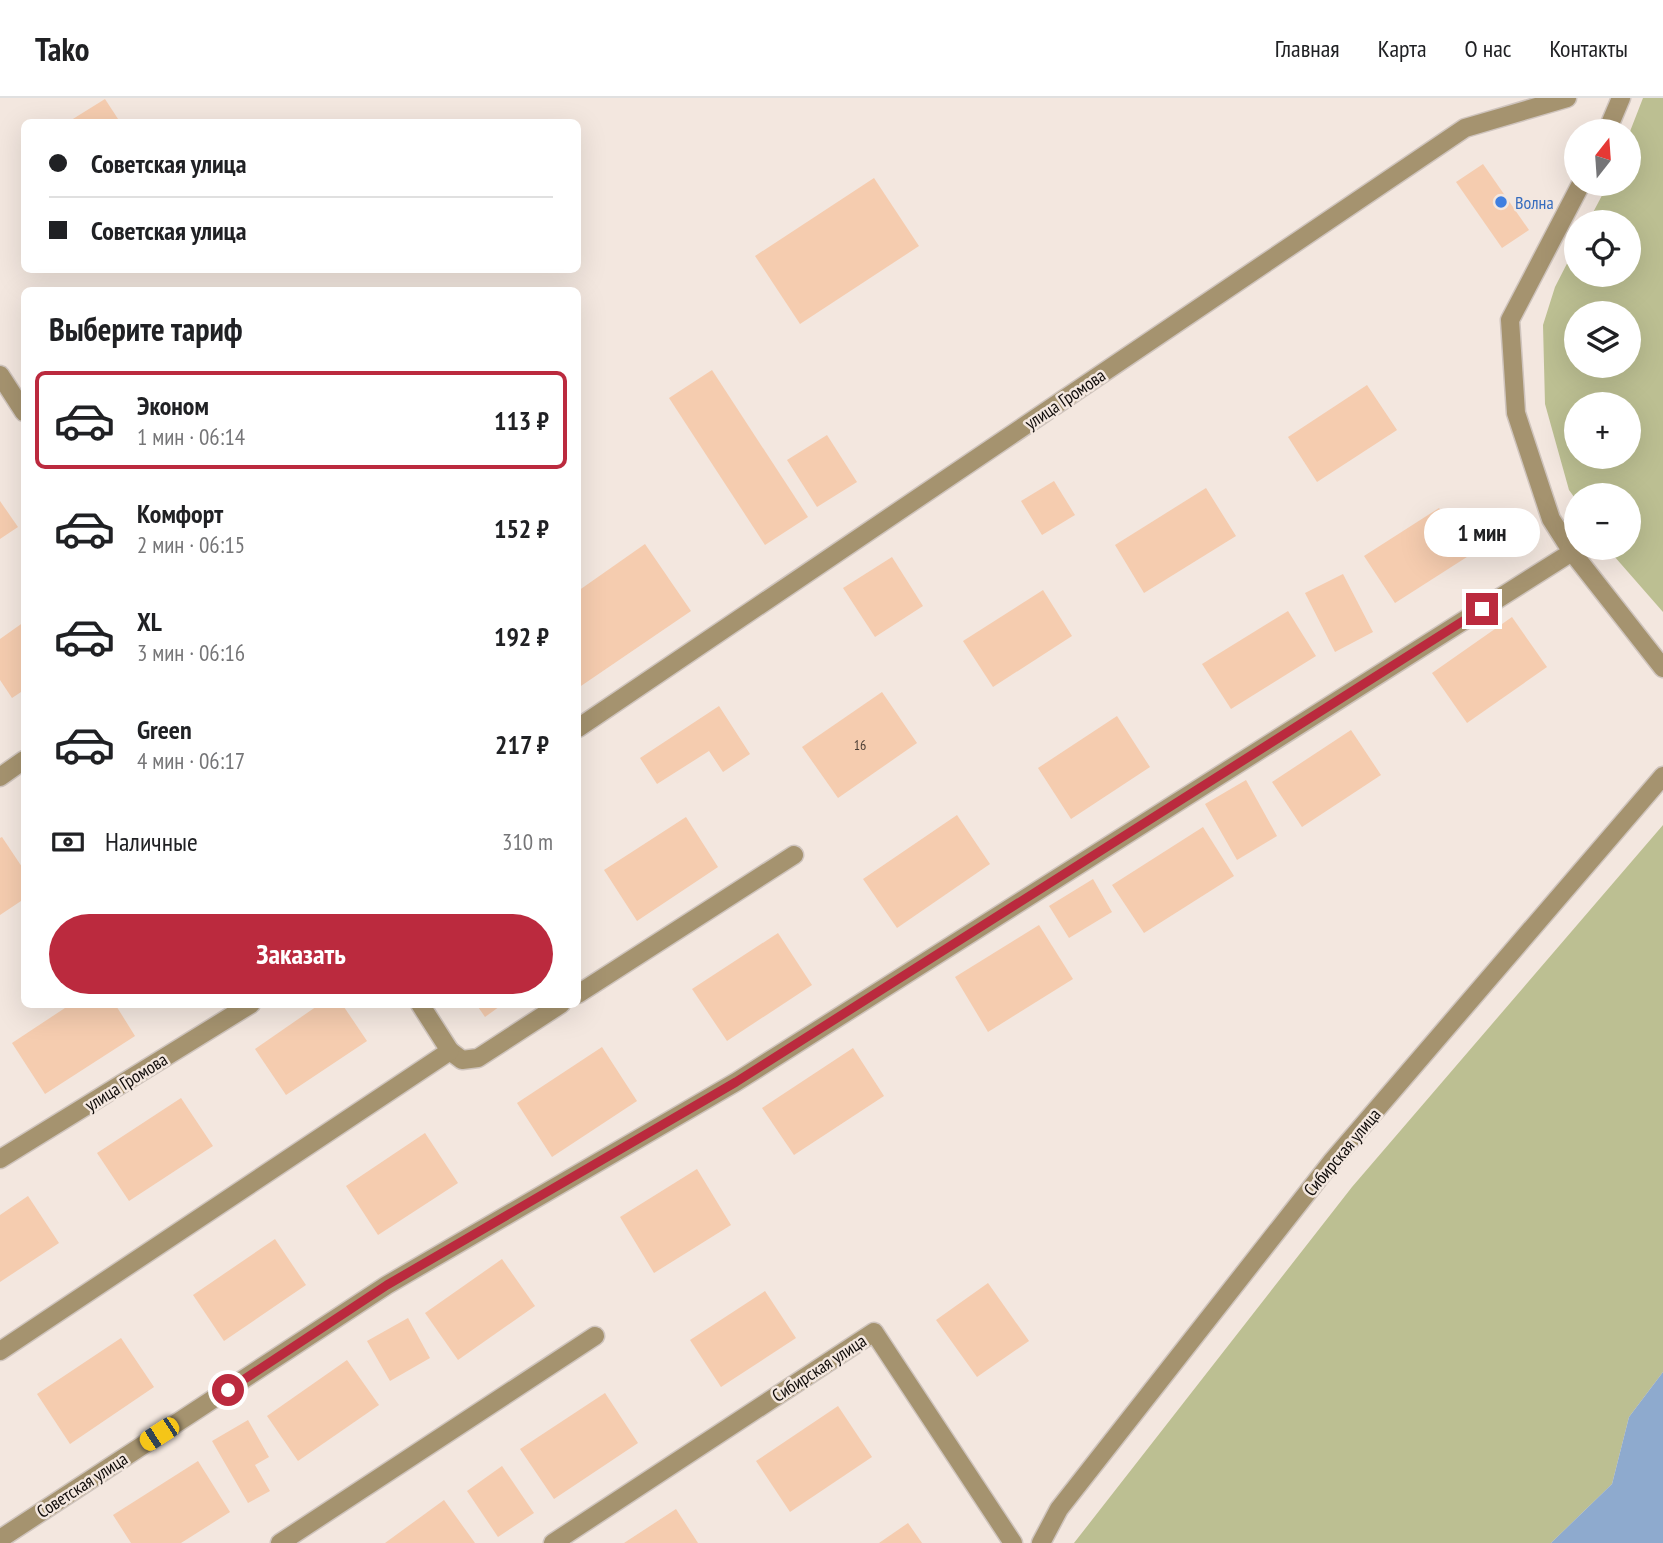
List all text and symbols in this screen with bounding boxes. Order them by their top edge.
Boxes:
text: Tako [35,27,89,70]
text: Главная [1275,33,1340,64]
text: Карта [1378,33,1427,64]
text: О нас [1465,33,1511,64]
text: Контакты [1549,33,1628,64]
north arrow [1564,119,1642,196]
map controls [1564,119,1641,560]
text: Советская улица [91,147,246,180]
place label: Волна [1515,191,1554,214]
marker: Волна [1493,194,1509,210]
button: locate [1564,210,1641,287]
text: Советская улица [91,214,246,247]
button: layers [1564,301,1641,378]
text: Выберите тариф [49,308,243,350]
street label: улица Громова [1020,364,1110,434]
icon: car [53,389,116,452]
text: Эконом [137,389,209,422]
button: + [1564,392,1641,469]
text: 113 ₽ [494,404,549,437]
text: 1 мин · 06:14 [137,422,245,451]
button: − [1564,483,1641,560]
icon: car [53,497,116,560]
text: Комфорт [137,497,223,530]
callout: 1 мин [1424,508,1540,556]
text: 152 ₽ [494,512,549,545]
text: 1 мин [1457,518,1507,547]
text: 2 мин · 06:15 [137,530,245,559]
route end [1466,593,1498,625]
icon: car [53,605,116,668]
text: XL [137,605,162,638]
text: 192 ₽ [494,620,549,653]
text: 3 мин · 06:16 [137,638,245,667]
icon: car [53,713,116,776]
text: Green [137,713,192,746]
text: 217 ₽ [495,728,549,761]
house number: 16 [854,736,866,754]
text: 4 мин · 06:17 [137,746,245,775]
icon: cash [49,823,87,861]
text: Наличные [105,825,198,858]
text: 310 m [502,827,553,856]
button: Заказать [49,914,553,994]
street label: улица Громова [81,1048,171,1116]
street label: Сибирская улица [1299,1103,1385,1201]
street label: Сибирская улица [768,1329,870,1407]
route start [212,1374,244,1406]
car [136,1414,183,1454]
street label: Советская улица [32,1447,132,1523]

